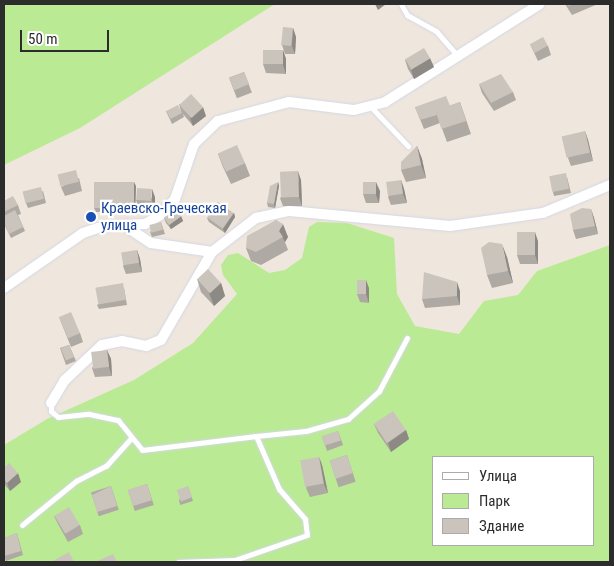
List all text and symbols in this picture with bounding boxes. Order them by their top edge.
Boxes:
scale bar [22,20,111,52]
text: 50 m [28,30,58,48]
place label: Краевско-Греческая улица [101,199,227,234]
marker: Краевско-Греческая улица [85,211,97,223]
legend [432,456,594,546]
text: Улица [479,467,517,485]
text: Парк [479,492,510,510]
text: Здание [479,517,524,535]

